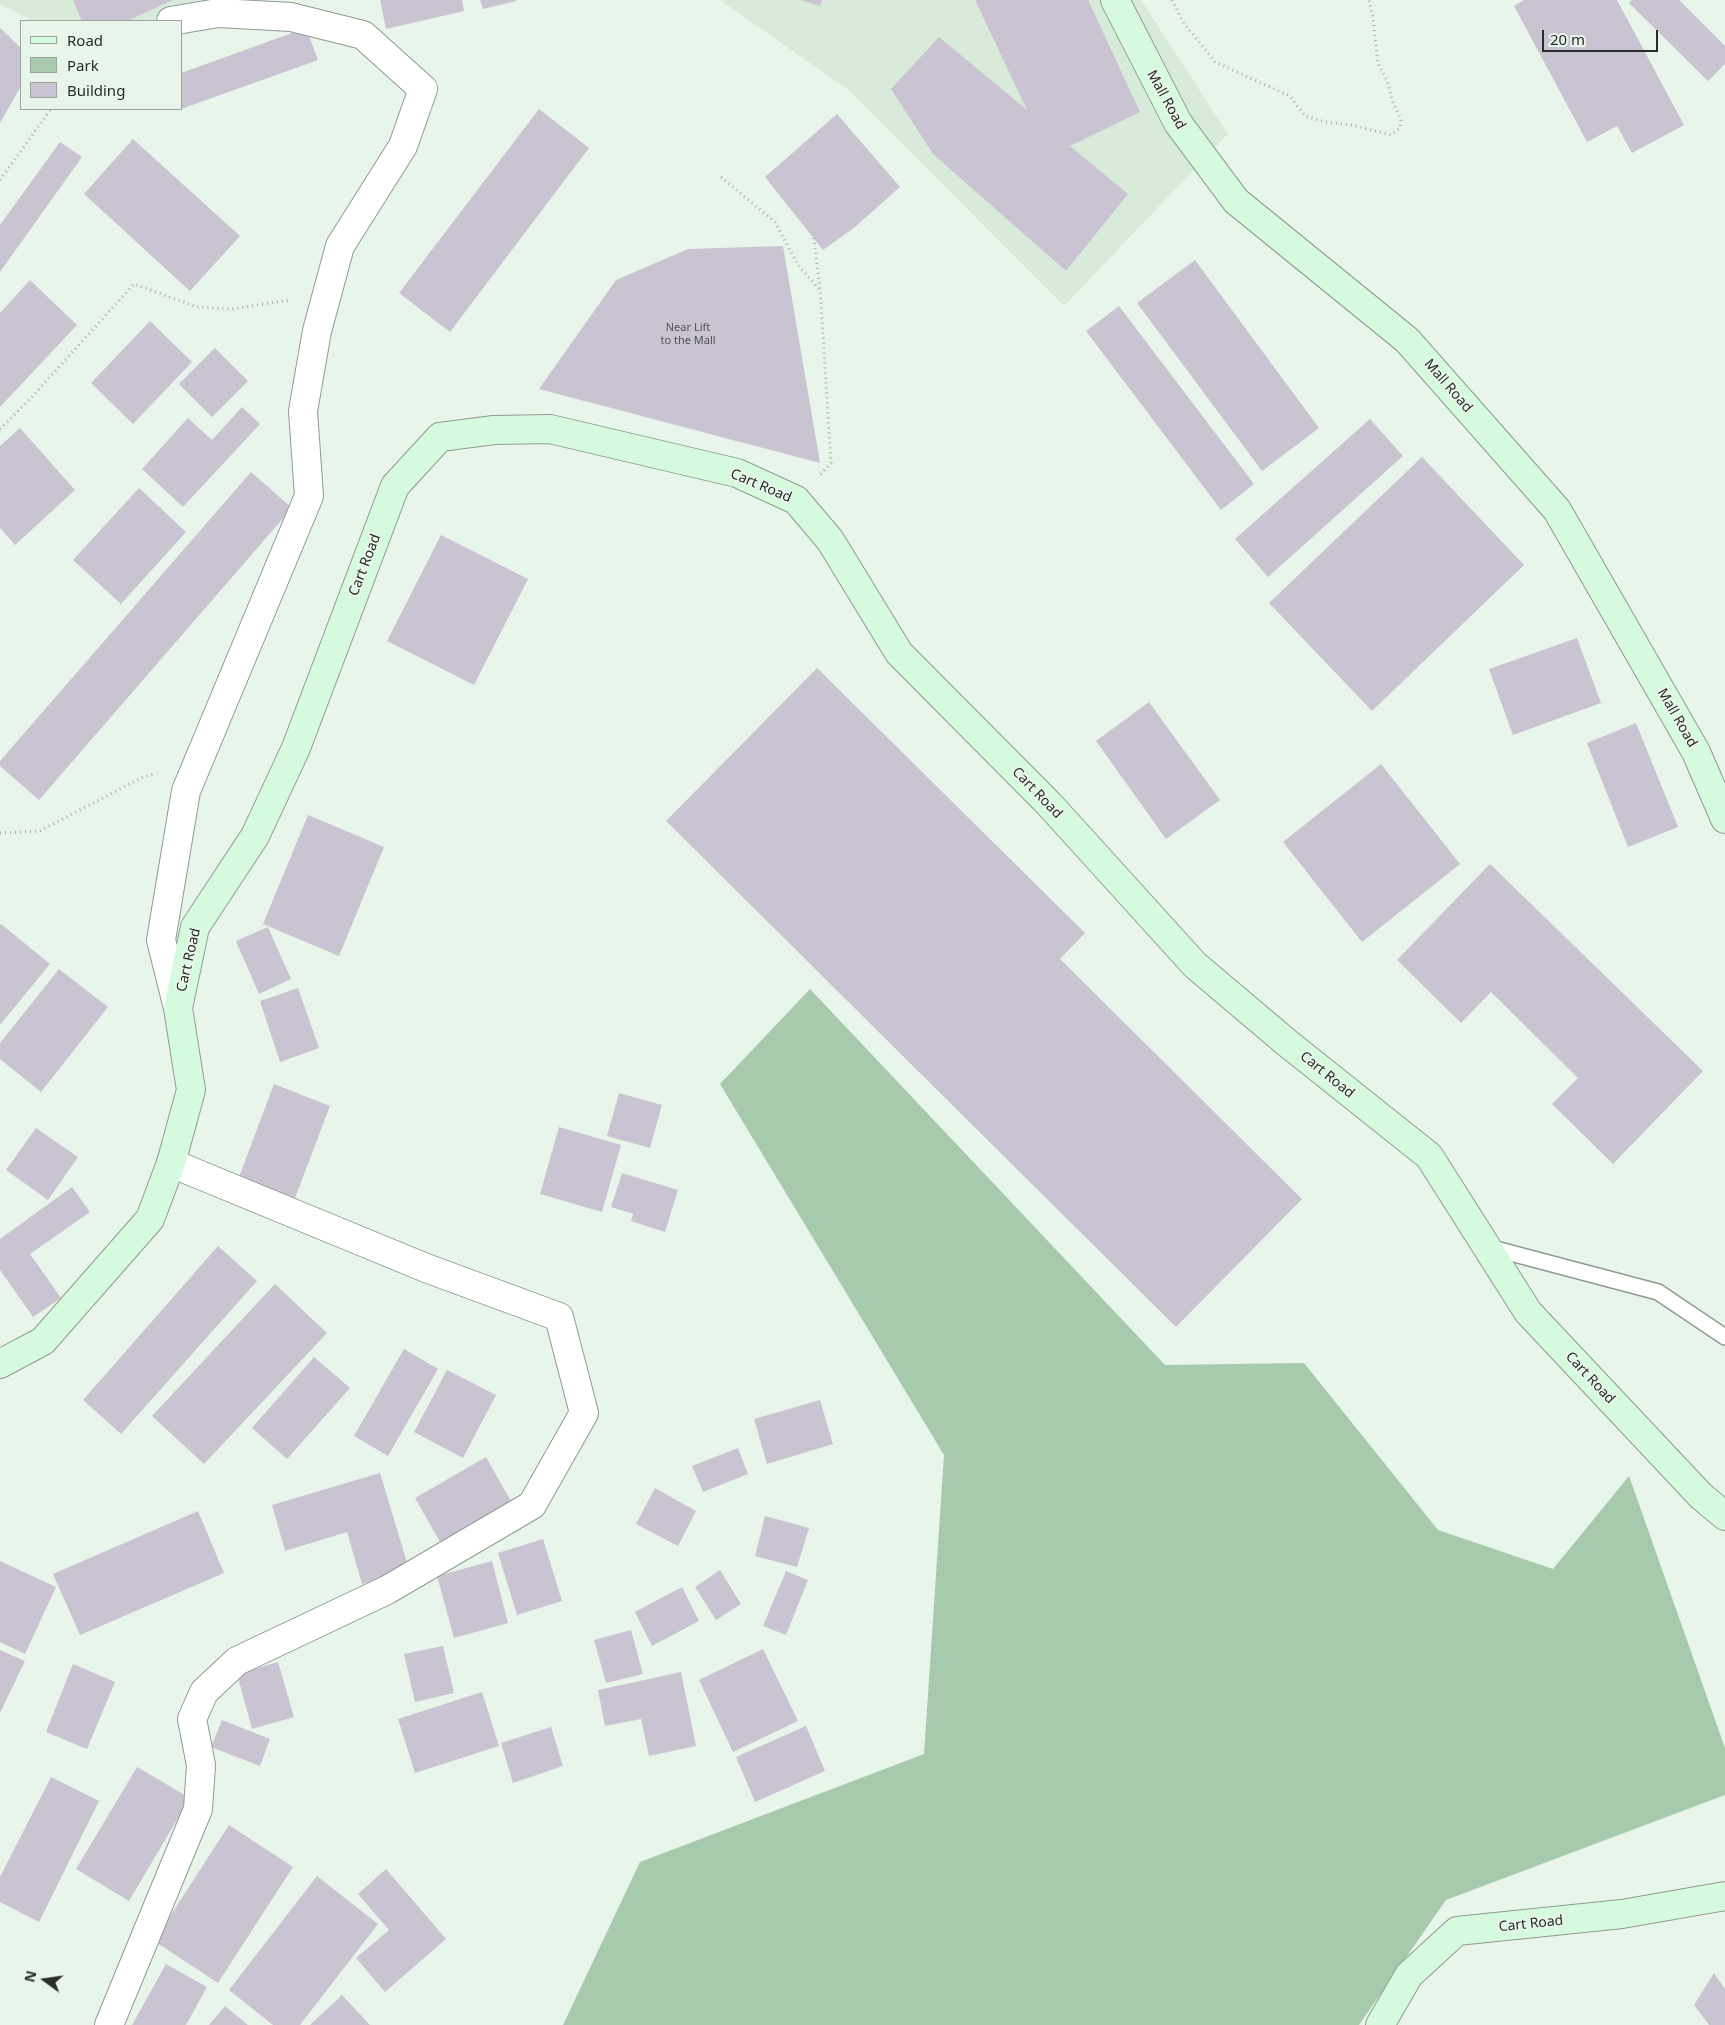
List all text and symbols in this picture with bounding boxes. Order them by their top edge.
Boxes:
legend [20,20,182,110]
scale bar [1545,20,1661,52]
text: 20 m [1550,29,1585,49]
text: Road [67,30,103,50]
text: Park [67,55,99,75]
street label: Mall Road [1143,67,1189,133]
text: Building [67,80,125,100]
house number: Near Lift to the Mall [660,321,716,347]
street label: Mall Road [1420,356,1476,416]
street label: Cart Road [728,466,794,506]
street label: Cart Road [346,532,384,598]
street label: Mall Road [1653,686,1701,750]
street label: Cart Road [1008,764,1066,822]
street label: Cart Road [174,927,204,993]
street label: Cart Road [1297,1048,1357,1102]
street label: Cart Road [1562,1349,1618,1407]
street label: Cart Road [1498,1912,1564,1936]
north arrow [20,1955,70,2005]
text: N [19,1968,41,1984]

